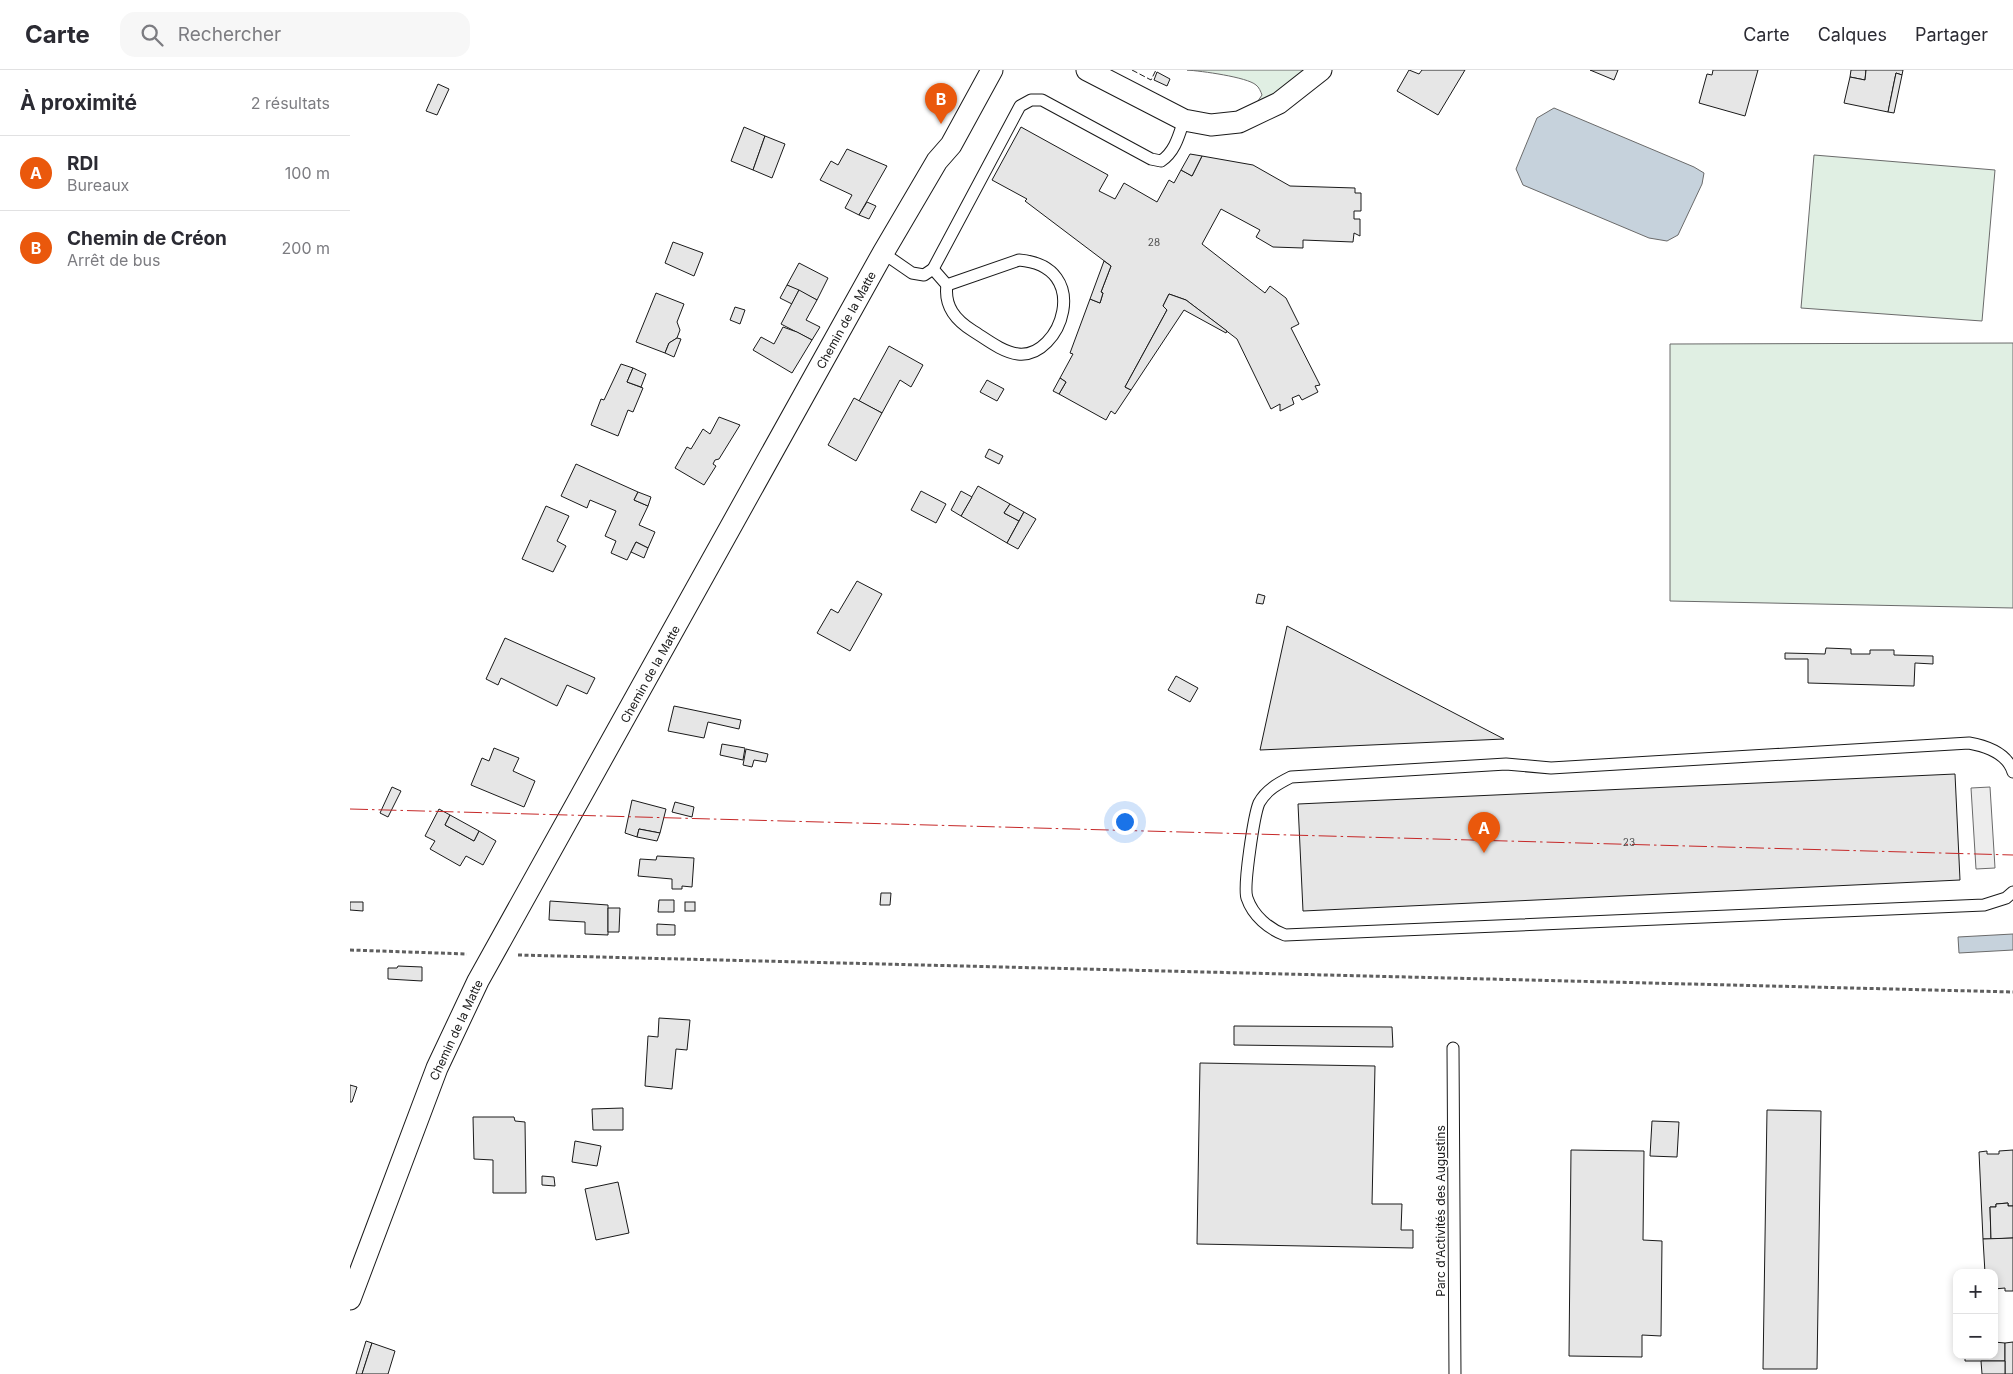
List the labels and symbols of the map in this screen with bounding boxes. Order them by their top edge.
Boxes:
pin: B [925,83,957,124]
house number: 28 [1148,236,1160,248]
street label: Chemin de la Matte [813,268,879,372]
street label: Chemin de la Matte [617,622,683,726]
your location [1112,809,1138,835]
pin: A [1468,812,1500,853]
house number: 23 [1623,836,1635,848]
street label: Chemin de la Matte [426,977,486,1083]
street label: Parc d'Activités des Augustins [1433,1125,1448,1297]

